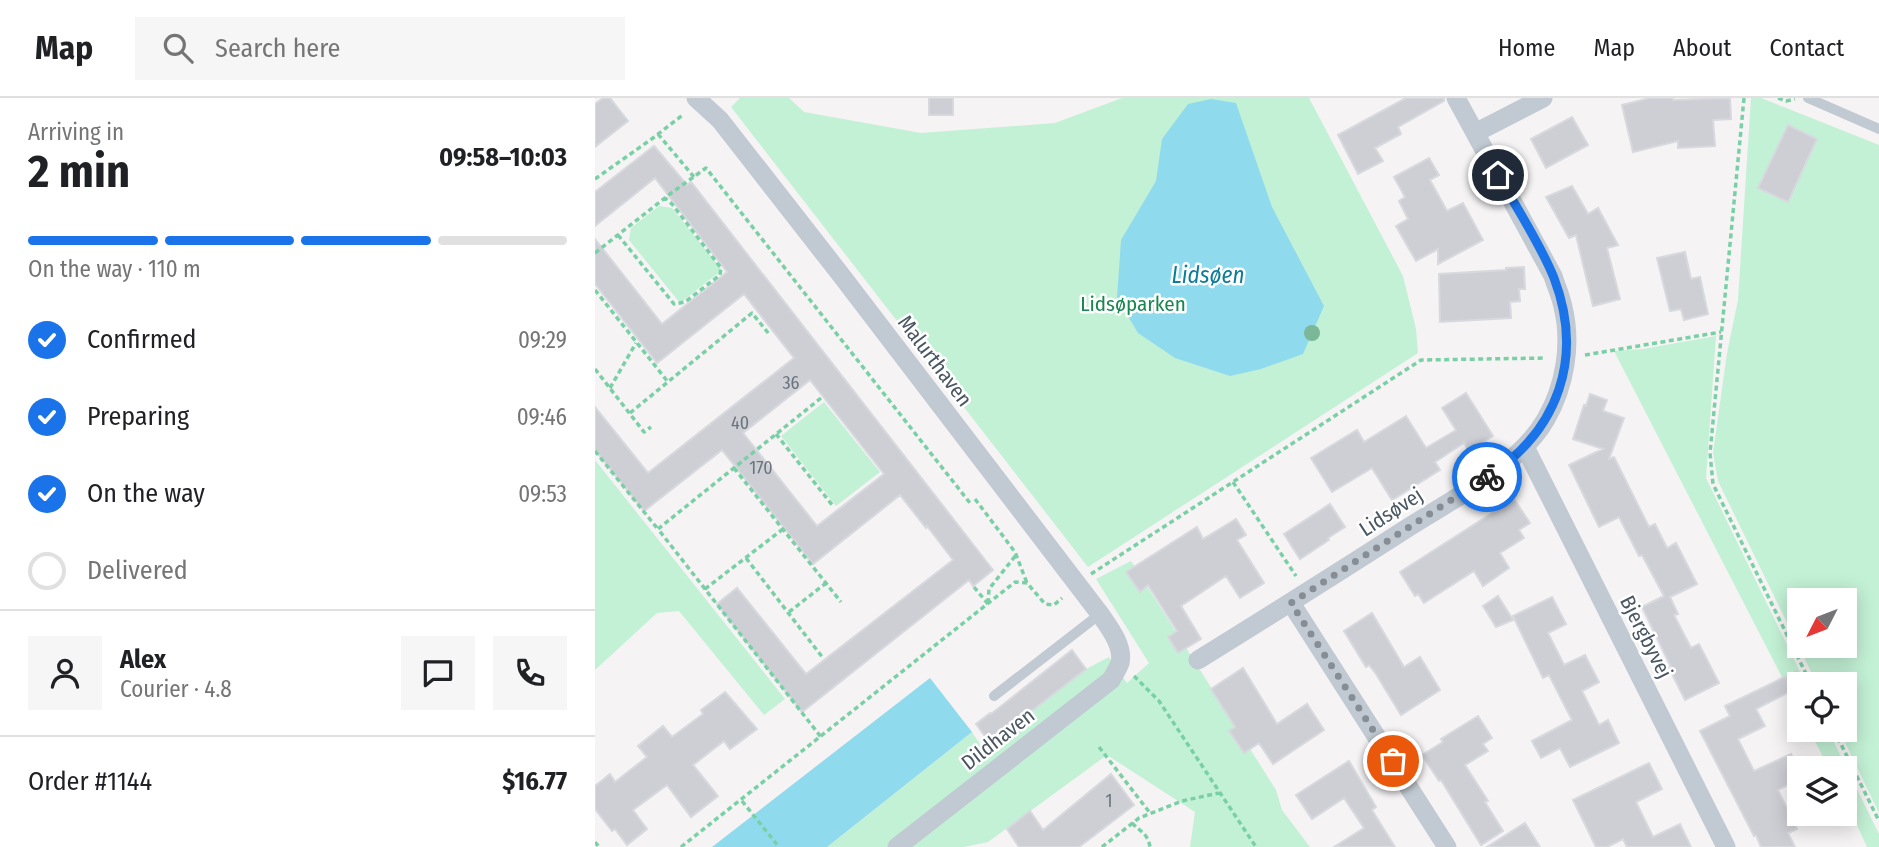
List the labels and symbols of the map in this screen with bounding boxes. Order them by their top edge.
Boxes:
pin [1468,145,1528,205]
water label: Lidsøen [1172,261,1244,289]
park label: Lidsøparken [1080,291,1186,317]
street label: Malurthaven [892,310,978,412]
house number: 36 [782,372,800,394]
house number: 40 [731,412,749,434]
courier [1452,442,1522,512]
house number: 170 [749,457,773,479]
street label: Lidsøvej [1354,482,1428,542]
north arrow [1787,588,1857,658]
street label: Bjergbyvej [1614,591,1678,683]
street label: Dildhaven [956,702,1040,776]
pin [1363,731,1423,791]
house number: 1 [1105,790,1113,812]

